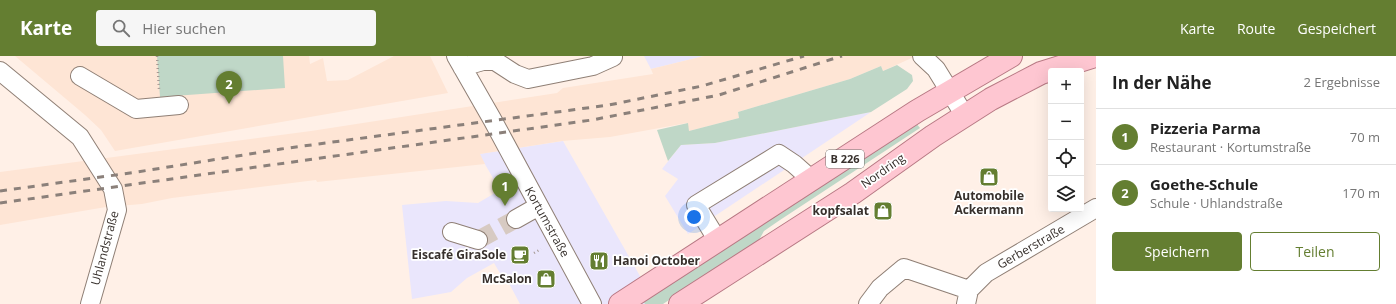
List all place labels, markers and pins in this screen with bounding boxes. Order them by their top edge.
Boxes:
pin: 2 [216,71,242,104]
shop icon: Automobile Ackermann [978,166,1000,188]
pin: 1 [492,173,518,206]
place label: Automobile Ackermann [954,187,1024,218]
shop icon: kopfsalat [872,200,894,222]
place label: kopfsalat [813,202,869,219]
cafe icon: Eiscafé GiraSole [509,244,531,266]
place label: Eiscafé GiraSole [412,246,506,263]
restaurant icon: Hanoi October [588,250,610,272]
place label: Hanoi October [613,252,701,269]
shop icon: McSalon [535,268,557,290]
place label: McSalon [482,270,532,287]

